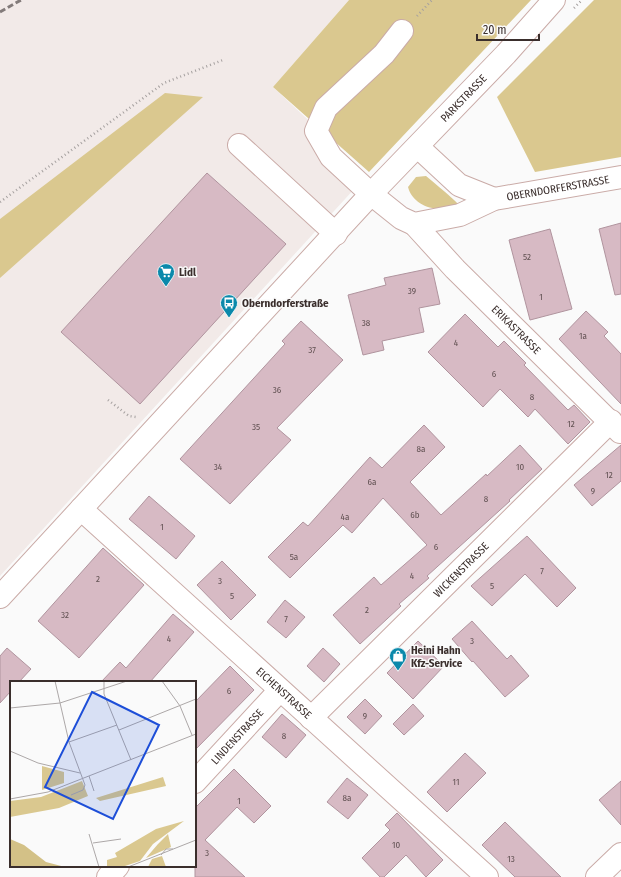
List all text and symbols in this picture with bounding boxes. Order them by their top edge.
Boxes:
scale bar [477,16,539,42]
text: 20 m [483,23,507,37]
street label: PARKSTRASSE [438,72,489,124]
street label: OBERNDORFERSTRASSE [505,173,610,203]
house number: 52 [523,252,531,262]
supermarket icon: Lidl [156,262,176,287]
place label: Lidl [179,266,197,279]
house number: 39 [408,286,416,296]
house number: 1 [539,292,543,302]
bus stop icon: Oberndorferstraße [219,293,239,318]
place label: Oberndorferstraße [242,297,329,310]
street label: ERIKASTRASSE [489,302,544,357]
house number: 38 [362,318,371,328]
house number: 1a [579,331,588,341]
house number: 4 [454,338,459,348]
house number: 37 [308,345,316,355]
house number: 6 [492,369,497,379]
house number: 36 [273,385,282,395]
house number: 8 [530,392,535,402]
house number: 12 [567,419,575,429]
house number: 35 [252,422,260,432]
house number: 8a [417,444,426,454]
house number: 34 [214,462,223,472]
house number: 10 [516,462,524,472]
house number: 12 [605,470,613,480]
house number: 6a [368,477,377,487]
house number: 9 [591,486,595,496]
house number: 8 [484,494,489,504]
house number: 6b [410,510,420,520]
house number: 4a [341,512,350,522]
house number: 1 [160,522,164,532]
street label: WICKENSTRASSE [431,539,491,600]
house number: 6 [434,542,439,552]
house number: 5a [290,552,299,562]
house number: 7 [540,566,544,576]
house number: 4 [410,571,415,581]
house number: 2 [96,574,100,584]
house number: 3 [218,576,222,586]
house number: 5 [490,581,494,591]
house number: 5 [230,591,234,601]
house number: 2 [365,605,369,615]
house number: 32 [61,610,69,620]
house number: 7 [284,614,288,624]
house number: 4 [167,634,172,644]
house number: 3 [470,636,474,646]
place label: Heini Hahn Kfz-Service [411,644,463,670]
shop icon: Heini Hahn Kfz-Service [388,646,408,671]
street label: EICHENSTRASSE [254,665,314,721]
inset map [10,681,196,867]
house number: 6 [227,686,232,696]
street label: LINDENSTRASSE [208,706,266,767]
house number: 9 [363,711,367,721]
house number: 8 [282,731,287,741]
house number: 11 [453,777,459,787]
house number: 8a [343,793,352,803]
house number: 1 [237,796,241,806]
house number: 10 [392,840,400,850]
house number: 3 [205,848,209,858]
house number: 13 [507,854,515,864]

